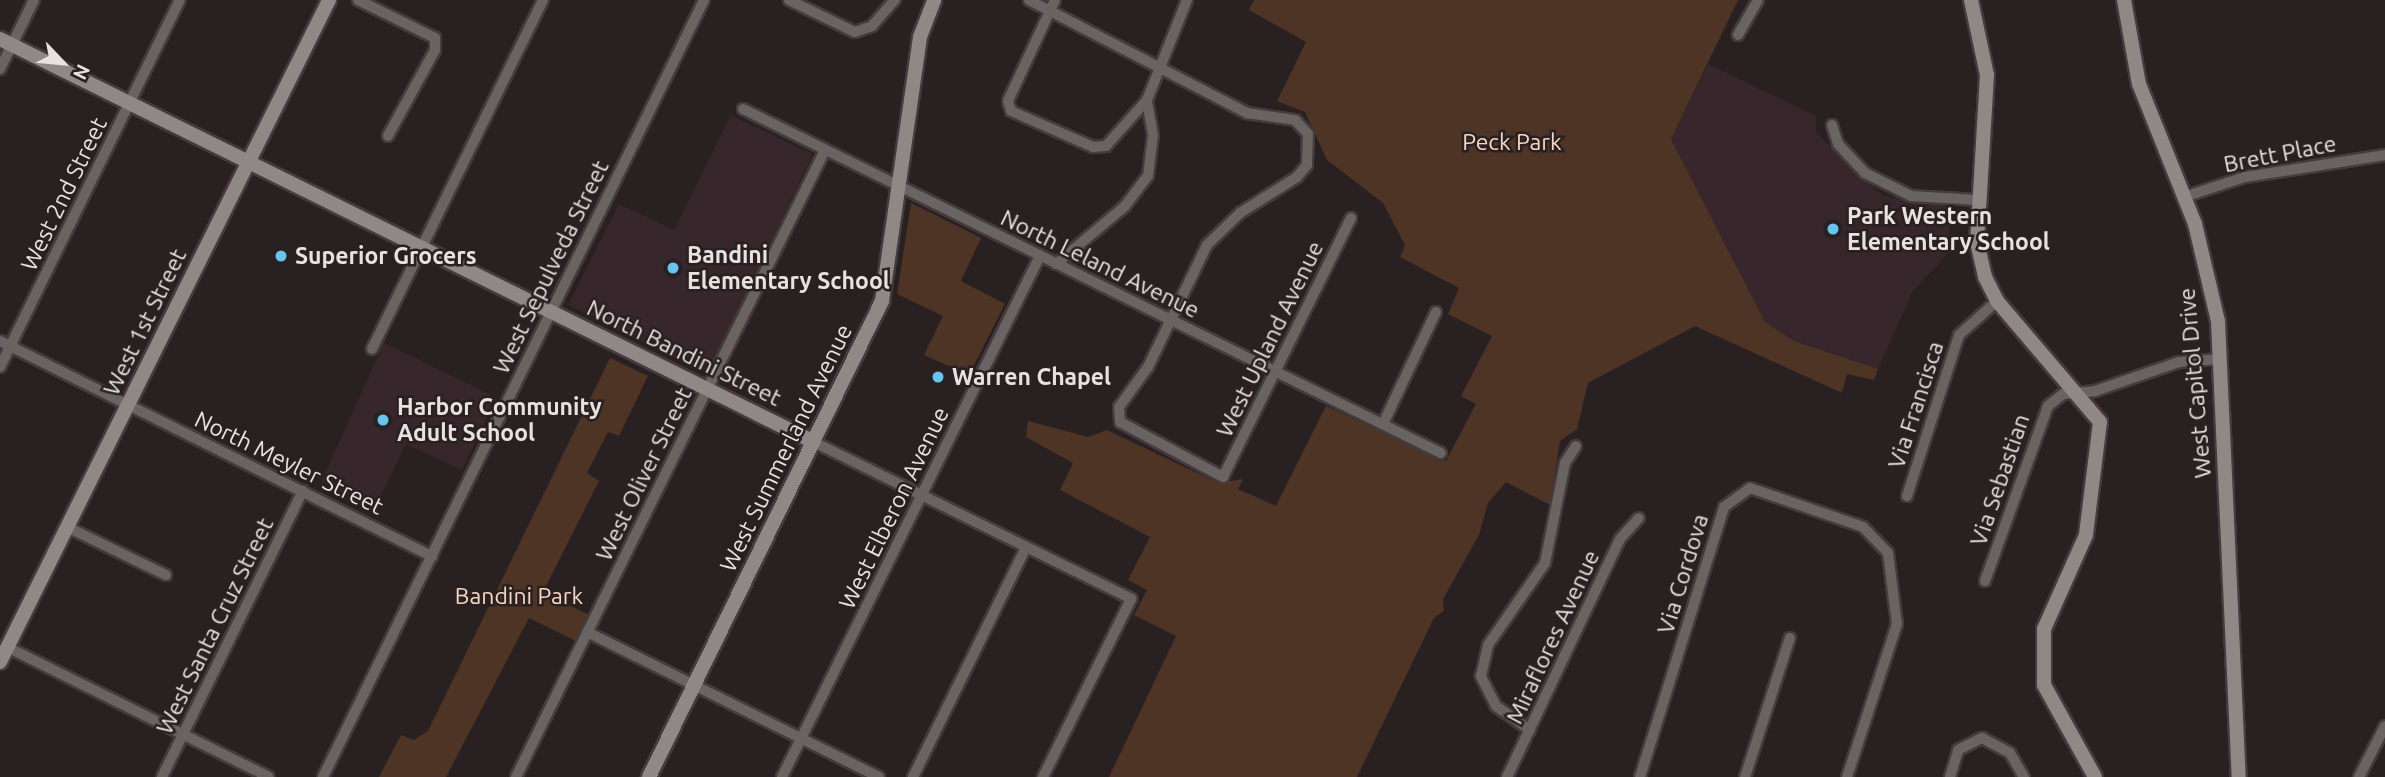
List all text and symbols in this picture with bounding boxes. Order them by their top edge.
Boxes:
north arrow [28,28,98,98]
text: N [69,61,95,83]
street label: West 2nd Street [15,113,113,275]
park label: Peck Park [1462,128,1562,156]
street label: Brett Place [2221,130,2339,178]
street label: West Sepulveda Street [487,156,615,378]
place label: Park Western Elementary School [1847,202,2050,256]
street label: North Leland Avenue [996,204,1204,324]
marker: Park Western Elementary School [1825,221,1841,237]
street label: West Upland Avenue [1211,237,1329,441]
place label: Bandini Elementary School [687,241,890,295]
place label: Superior Grocers [295,242,477,270]
street label: West 1st Street [98,244,192,400]
marker: Superior Grocers [273,248,289,264]
marker: Bandini Elementary School [665,260,681,276]
street label: West Capitol Drive [2173,287,2217,479]
street label: North Bandini Street [582,294,786,412]
street label: West Summerland Avenue [714,320,858,576]
street label: Via Francisca [1882,338,1950,472]
place label: Warren Chapel [952,363,1111,391]
marker: Warren Chapel [930,369,946,385]
street label: West Oliver Street [590,383,698,565]
place label: Harbor Community Adult School [397,393,602,447]
street label: West Elberon Avenue [833,403,955,613]
street label: North Meyler Street [190,405,388,521]
street label: Via Sebastian [1965,410,2035,550]
marker: Harbor Community Adult School [375,412,391,428]
street label: Via Cordova [1652,511,1714,637]
street label: West Santa Cruz Street [151,513,279,739]
street label: Miraflores Avenue [1501,546,1605,728]
park label: Bandini Park [455,582,583,610]

